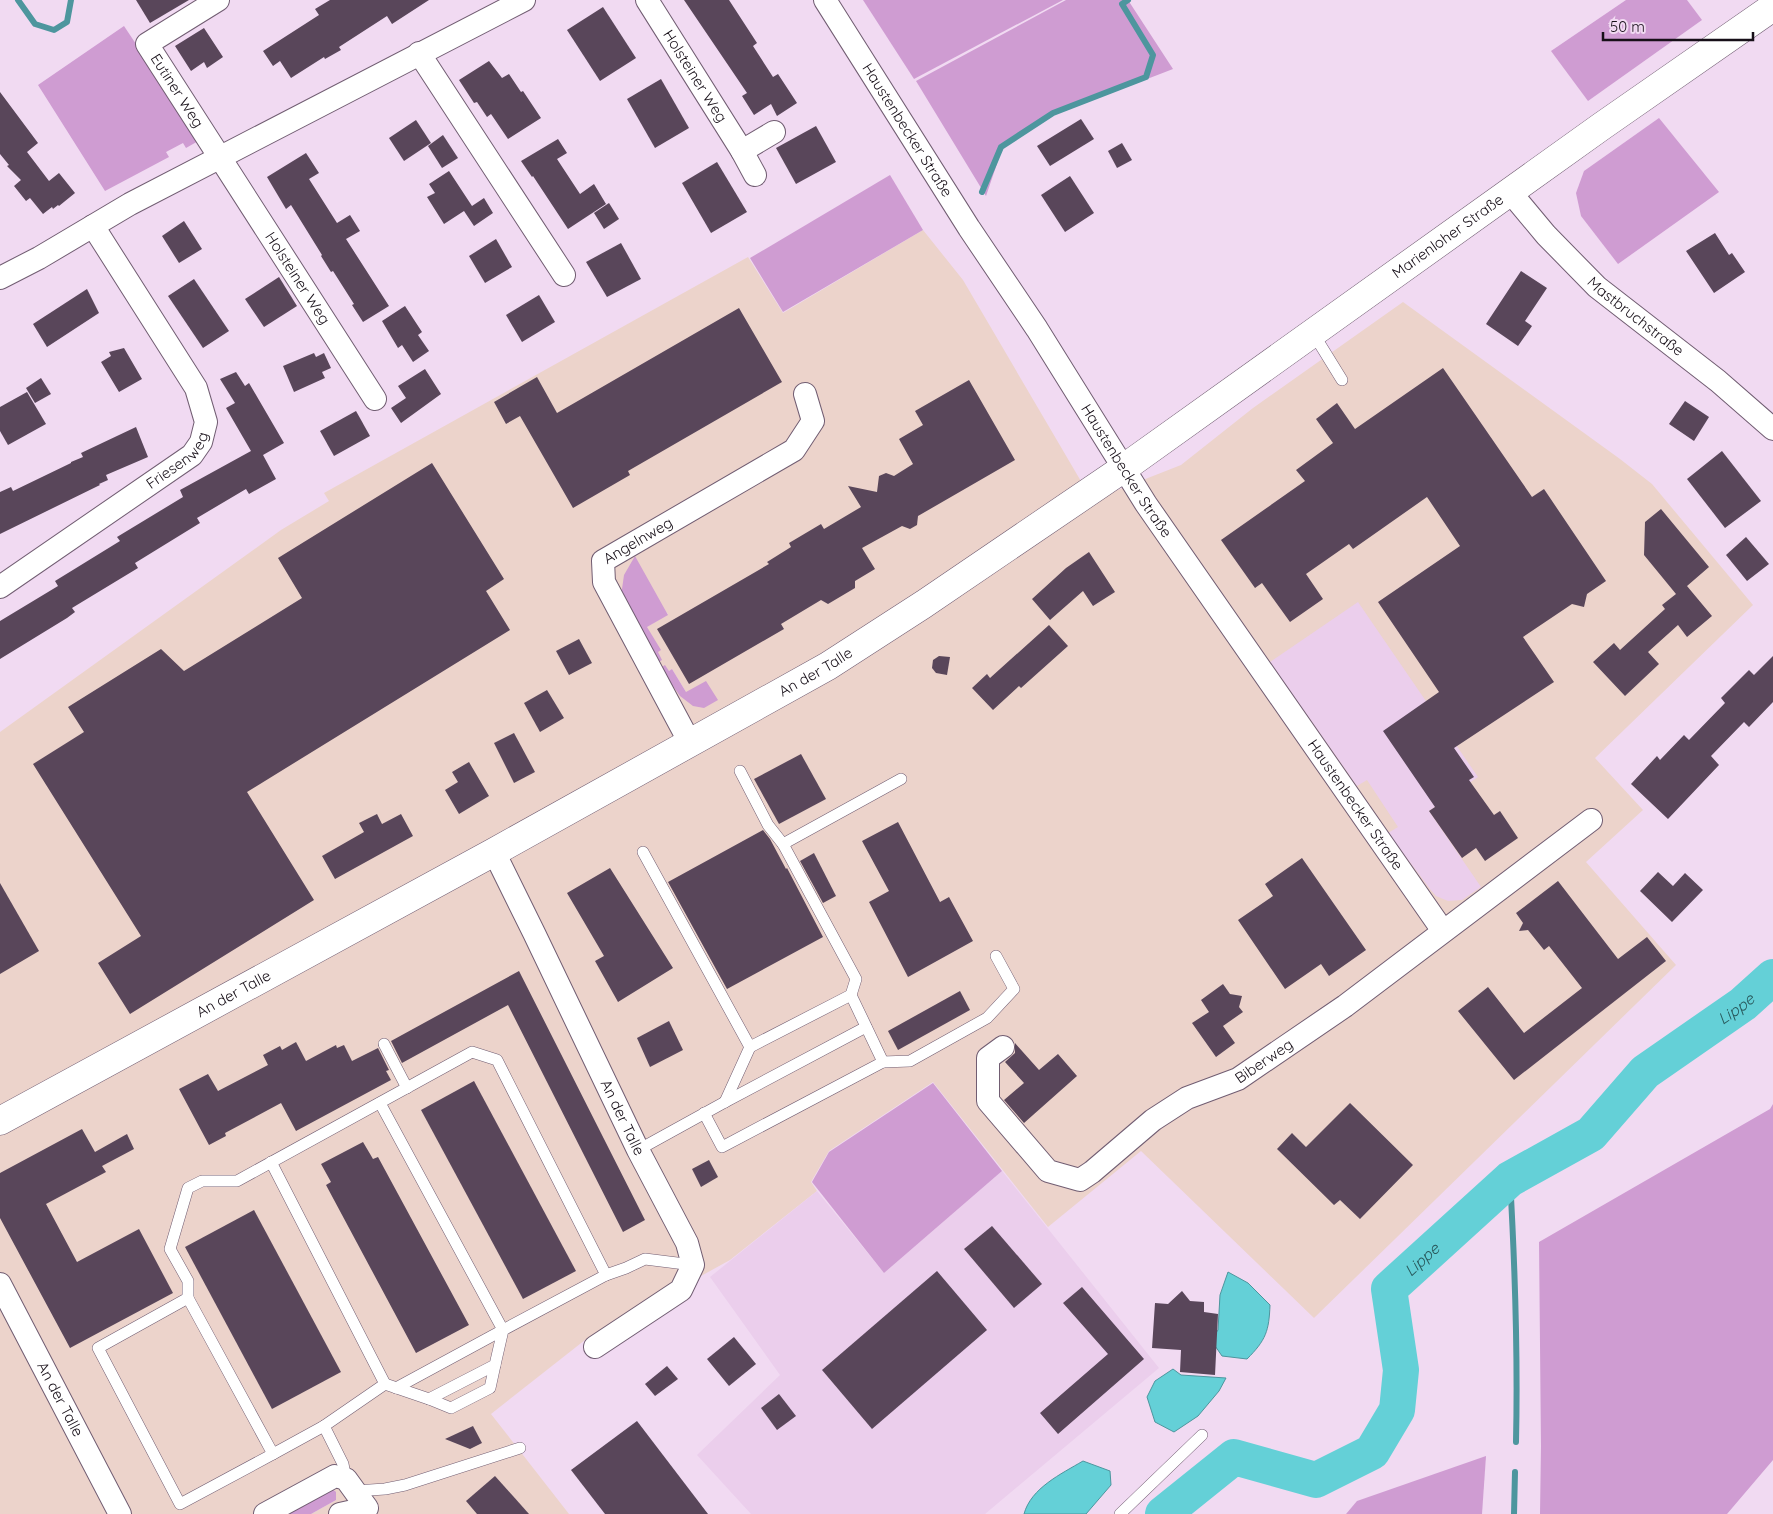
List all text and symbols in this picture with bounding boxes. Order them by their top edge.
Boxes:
scale bar [1603,10,1753,42]
text: 50 m [1610,17,1645,36]
street label: Holsteiner Weg [659,26,732,126]
street label: Eutiner Weg [147,50,208,131]
street label: Haustenbecker Straße [858,59,957,200]
street label: Marienloher Straße [1388,190,1507,282]
street label: Holsteiner Weg [261,228,335,328]
street label: Mastbruchstraße [1583,273,1688,360]
street label: Haustenbecker Straße [1077,400,1176,541]
street label: Friesenweg [142,430,212,493]
street label: Angelnweg [600,513,676,568]
street label: An der Talle [775,643,856,700]
street label: Haustenbecker Straße [1304,736,1408,873]
street label: An der Talle [193,965,274,1021]
water label: Lippe [1714,988,1759,1029]
street label: Biberweg [1231,1034,1296,1087]
street label: An der Talle [597,1076,649,1159]
water label: Lippe [1400,1238,1444,1280]
street label: An der Talle [33,1358,88,1440]

